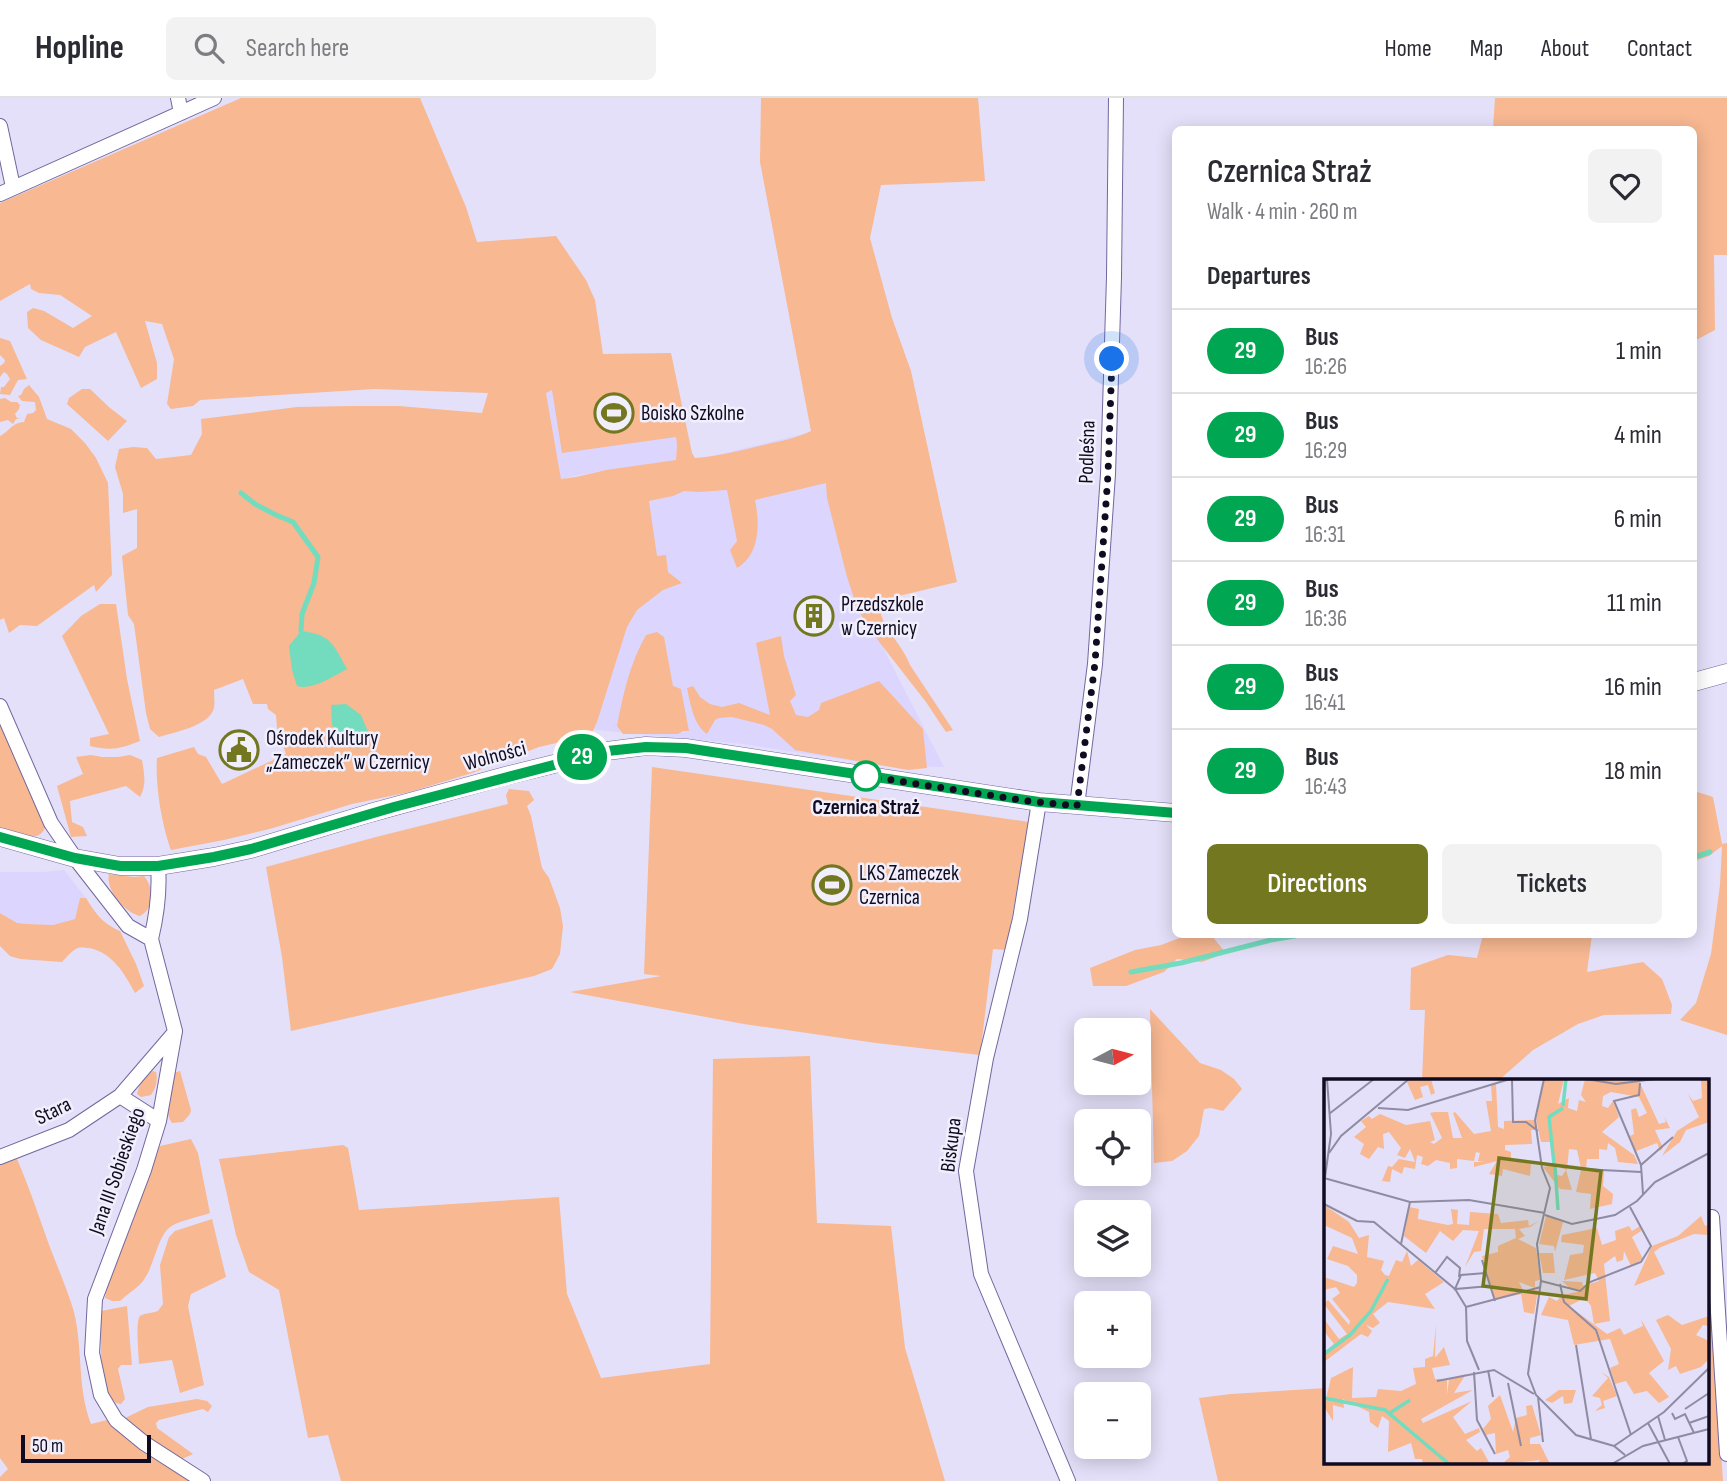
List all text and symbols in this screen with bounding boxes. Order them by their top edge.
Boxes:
search box [166,17,656,80]
text: Hopline [35,28,124,68]
icon: search [190,29,228,67]
text: Search here [246,33,349,64]
text: Home [1384,34,1432,63]
text: Map [1470,34,1503,63]
text: About [1541,34,1589,63]
text: Contact [1627,34,1692,63]
button: heart [1588,149,1662,223]
text: Czernica Straż [1207,152,1372,192]
text: Walk · 4 min · 260 m [1207,198,1357,226]
text: Departures [1207,261,1311,292]
text: Bus [1305,322,1339,353]
text: 29 [1235,336,1256,365]
text: 1 min [1616,336,1662,367]
your location [1094,341,1129,376]
text: 16:26 [1305,353,1347,381]
sports icon: Boisko Szkolne [593,392,635,434]
place label: Boisko Szkolne [641,401,744,426]
text: Bus [1305,406,1339,437]
street label: Podleśna [1073,420,1101,484]
text: 29 [1235,420,1256,449]
text: 4 min [1614,420,1662,451]
text: 16:29 [1305,437,1347,465]
text: Bus [1305,490,1339,521]
text: 29 [1235,504,1256,533]
text: 6 min [1614,504,1662,535]
text: 16:31 [1305,521,1345,549]
text: Bus [1305,574,1339,605]
text: 29 [1235,588,1256,617]
text: 11 min [1607,588,1662,619]
place label: Przedszkole w Czernicy [841,592,924,641]
building icon: Przedszkole w Czernicy [793,595,835,637]
text: 16:36 [1305,605,1347,633]
text: Bus [1305,658,1339,689]
text: 29 [1235,672,1256,701]
text: 16 min [1605,672,1662,703]
text: 16:41 [1305,689,1345,717]
place label: Ośrodek Kultury „Zameczek” w Czernicy [266,726,430,775]
public building icon: Ośrodek Kultury „Zameczek” w Czernicy [218,729,260,771]
line badge: 29 [550,734,614,780]
street label: Wolności [461,736,529,776]
text: 29 [571,742,593,771]
text: Bus [1305,742,1339,773]
text: 29 [1235,756,1256,785]
text: 18 min [1605,756,1662,787]
marker: Czernica Straż [851,761,881,791]
text: 16:43 [1305,773,1347,801]
place label: Czernica Straż [812,795,920,820]
button: Directions [1207,844,1428,924]
button: Tickets [1442,844,1662,924]
place label: LKS Zameczek Czernica [859,861,959,910]
sports icon: LKS Zameczek Czernica [811,864,853,906]
north arrow [1074,1018,1152,1096]
map controls [1074,1018,1151,1459]
inset map [1324,1079,1710,1464]
street label: Stara [31,1092,75,1130]
street label: Jana III Sobieskiego [83,1104,150,1239]
button: locate [1074,1109,1151,1186]
street label: Biskupa [935,1116,967,1174]
button: layers [1074,1200,1151,1277]
button: + [1074,1291,1151,1368]
button: − [1074,1382,1151,1459]
scale bar [21,1432,150,1464]
text: 50 m [32,1435,63,1458]

